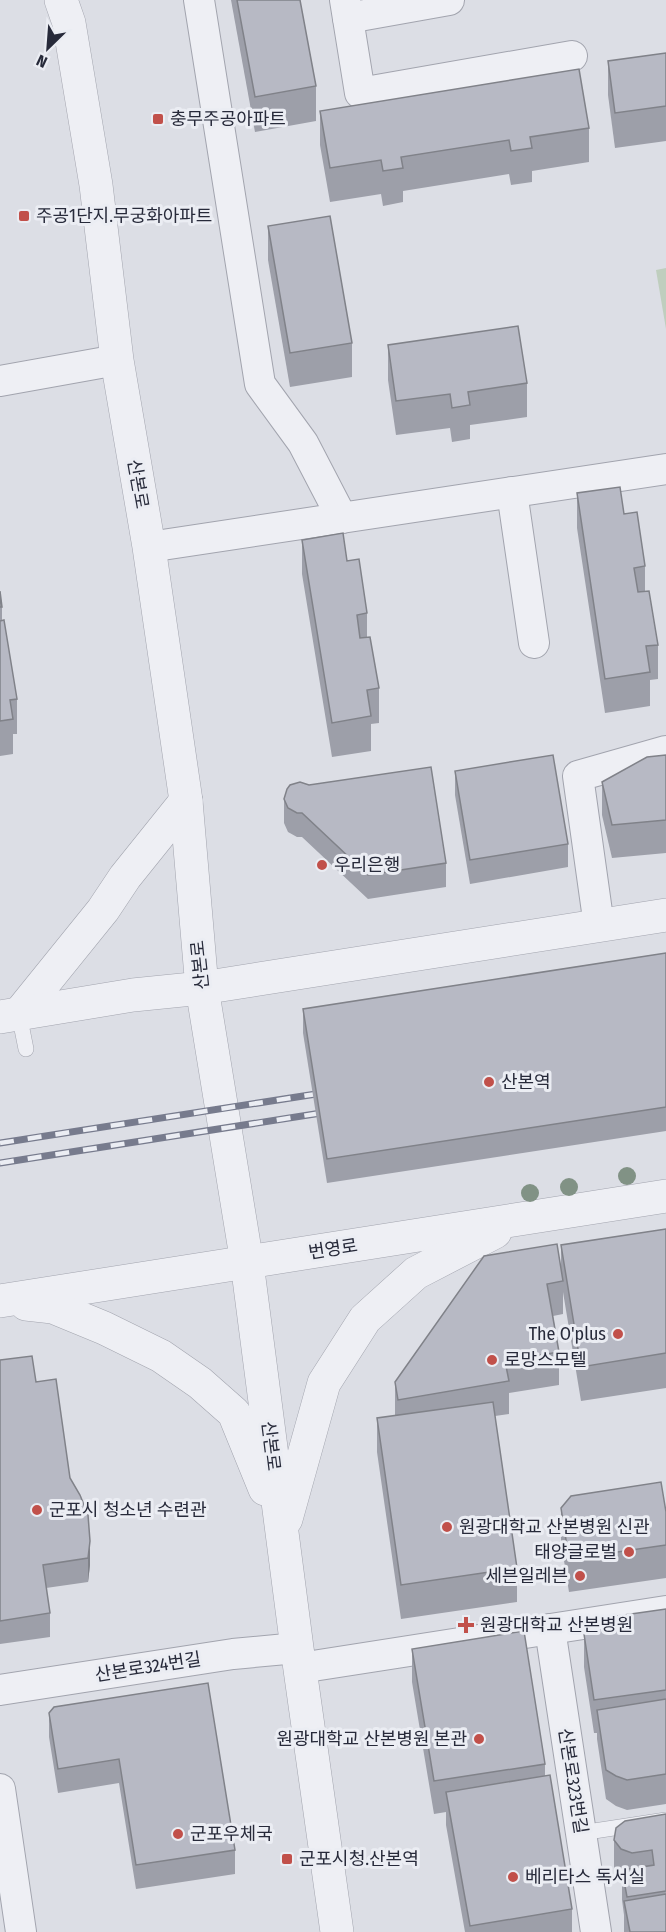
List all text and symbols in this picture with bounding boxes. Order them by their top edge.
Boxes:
north arrow [18,18,78,78]
text: N [34,51,50,72]
place label: 충무주공아파트 [170,108,286,130]
marker: 충무주공아파트 [151,112,165,126]
place label: 주공1단지.무궁화아파트 [36,205,212,227]
marker: 주공1단지.무궁화아파트 [17,209,31,223]
street label: 산본로 [123,458,153,510]
place label: 우리은행 [334,854,400,876]
marker: 우리은행 [315,858,329,872]
street label: 산본로 [186,939,214,991]
place label: 산본역 [501,1071,551,1093]
marker: 산본역 [482,1075,496,1089]
street label: 번영로 [307,1234,359,1264]
place label: The O'plus [529,1323,606,1345]
marker: The O'plus [611,1327,625,1341]
place label: 로망스모텔 [504,1349,587,1371]
marker: 로망스모텔 [485,1353,499,1367]
street label: 산본로 [257,1420,285,1472]
place label: 군포시 청소년 수련관 [49,1499,207,1521]
marker: 군포시 청소년 수련관 [30,1503,44,1517]
place label: 원광대학교 산본병원 신관 [459,1516,650,1538]
marker: 원광대학교 산본병원 신관 [440,1520,454,1534]
place label: 태양글로벌 [534,1541,617,1563]
marker: 태양글로벌 [622,1545,636,1559]
place label: 세븐일레븐 [485,1565,568,1587]
marker: 세븐일레븐 [573,1569,587,1583]
place label: 원광대학교 산본병원 [480,1614,633,1636]
marker: 원광대학교 산본병원 [457,1616,475,1634]
street label: 산본로324번길 [93,1648,203,1686]
street label: 산본로323번길 [554,1727,592,1835]
place label: 원광대학교 산본병원 본관 [276,1728,467,1750]
marker: 원광대학교 산본병원 본관 [472,1732,486,1746]
place label: 군포우체국 [190,1823,273,1845]
marker: 군포우체국 [171,1827,185,1841]
place label: 군포시청.산본역 [299,1848,419,1870]
marker: 군포시청.산본역 [280,1852,294,1866]
place label: 베리타스 독서실 [525,1866,645,1888]
marker: 베리타스 독서실 [506,1870,520,1884]

